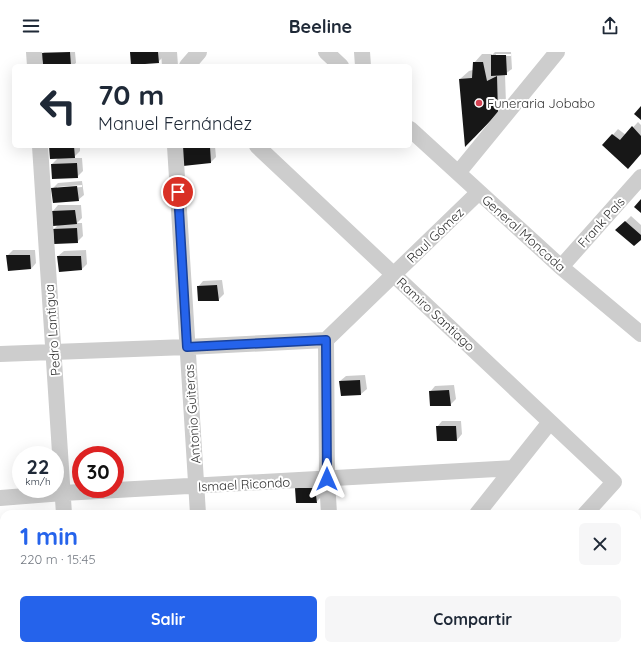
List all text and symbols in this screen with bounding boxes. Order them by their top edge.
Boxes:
icon: menu [20,15,42,37]
text: Beeline [289,15,352,38]
icon: share [599,15,621,37]
text: 70 m [98,77,164,112]
icon: left [32,80,84,132]
place label: Funeraria Jobabo [487,95,595,111]
marker: Funeraria Jobabo [474,98,484,108]
text: Manuel Fernández [98,112,252,135]
pin [161,175,195,209]
icon: arrive [167,181,189,203]
street label: General Moncada [479,191,569,275]
street label: Frank País [574,193,628,251]
street label: Raul Gómez [403,204,467,266]
street label: Ramiro Santiago [394,274,478,354]
street label: Pedro Lantigua [41,284,63,376]
street label: Antonio Guiteras [181,364,203,464]
speed limit sign: 30 [72,446,124,498]
text: 22 [27,454,49,479]
position arrow [306,458,348,500]
street label: Ismael Ricondo [197,474,291,494]
text: km/h [25,475,51,488]
text: 1 min [20,521,78,551]
button: close [579,523,621,565]
text: 220 m · 15:45 [20,551,96,567]
button: Salir [20,596,317,642]
button: Compartir [325,596,621,642]

